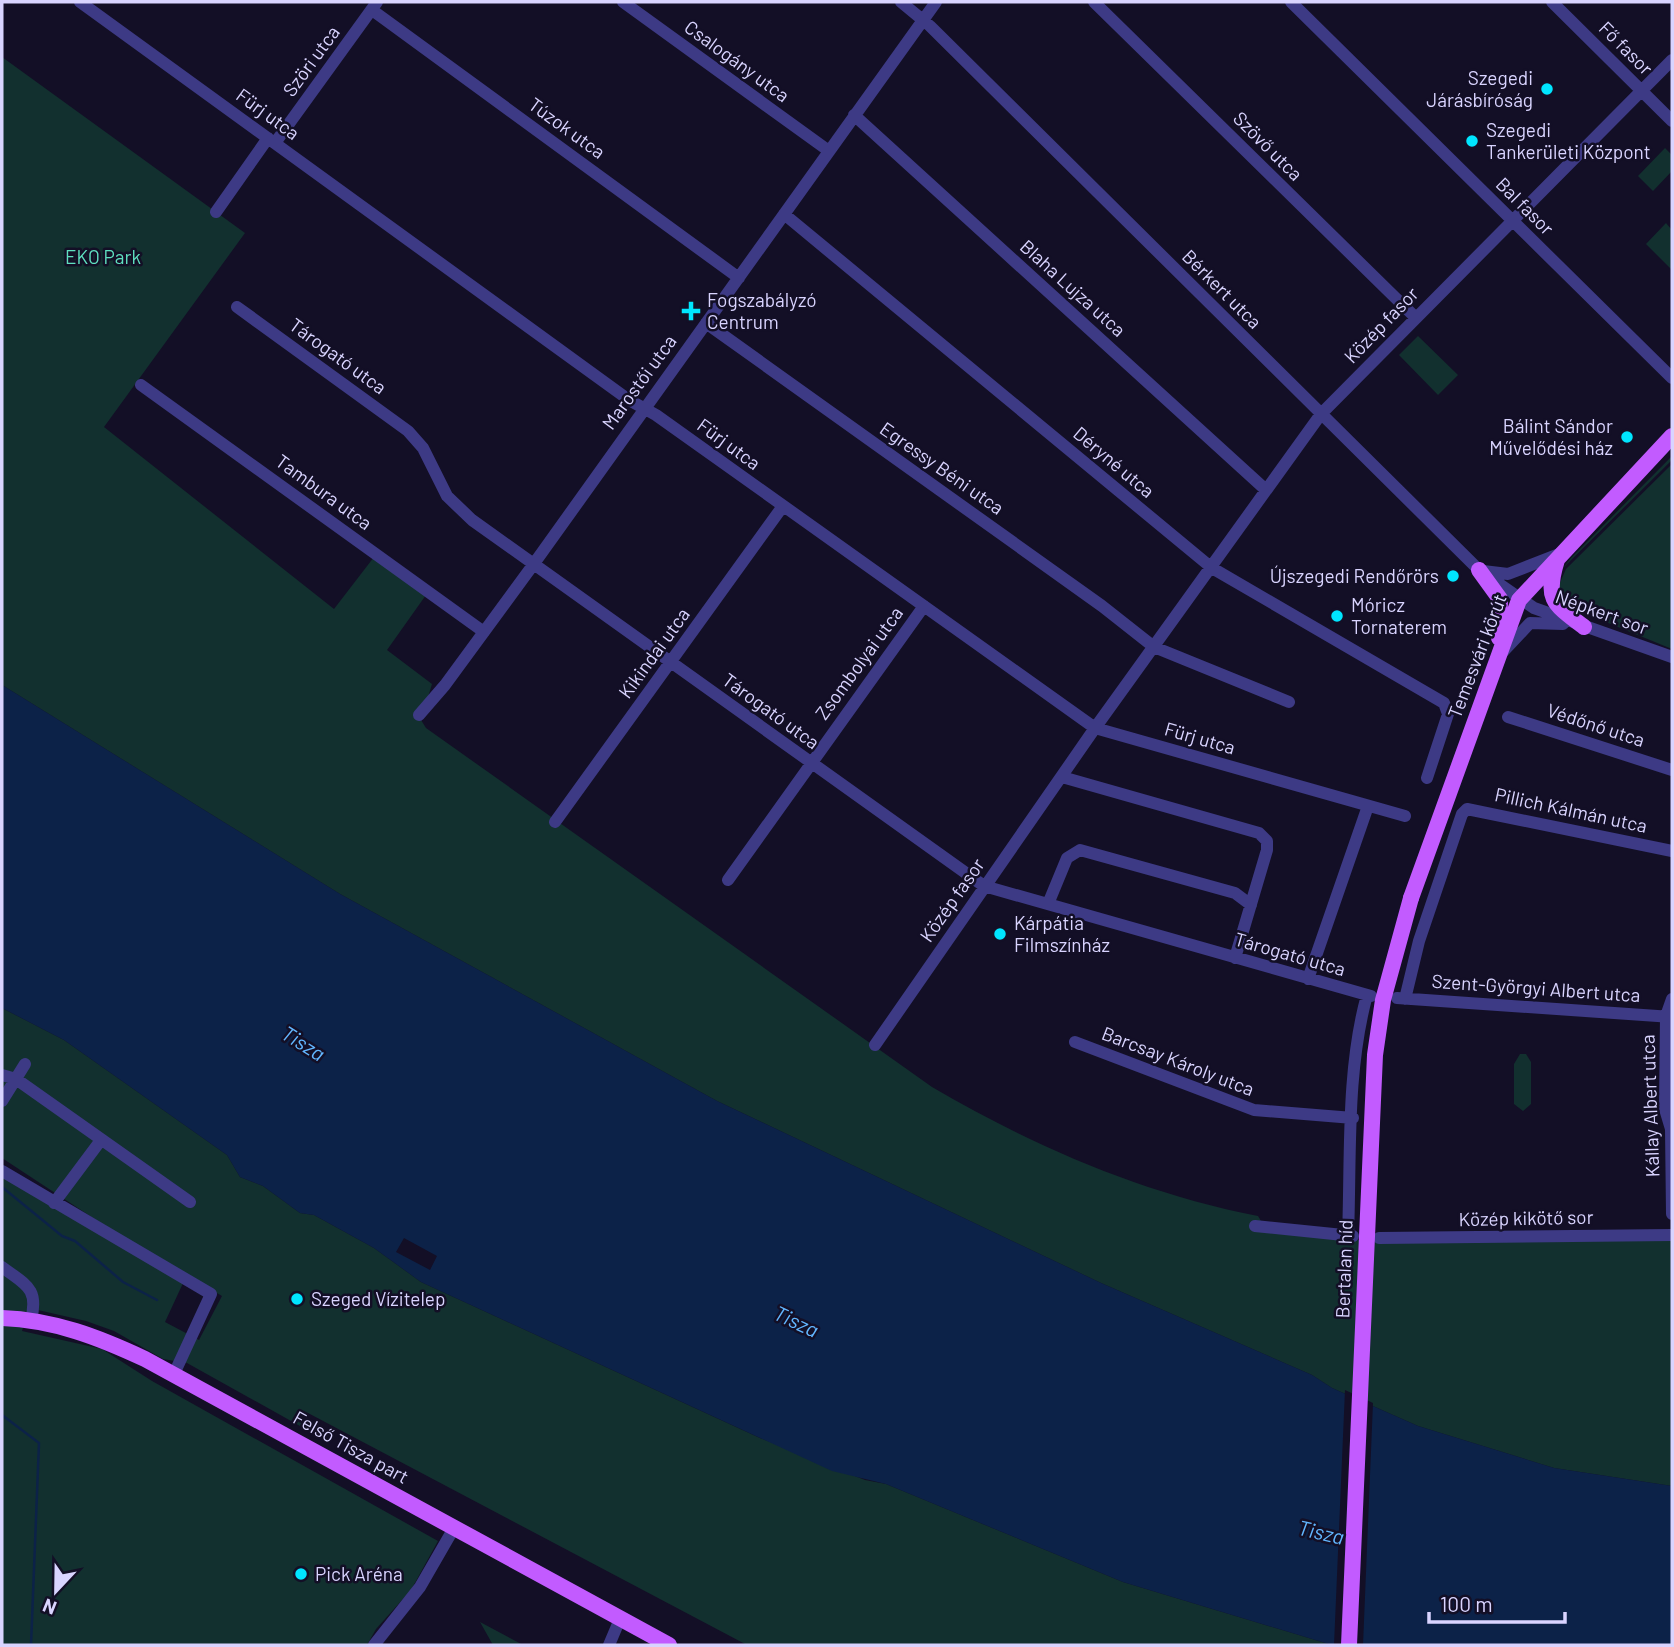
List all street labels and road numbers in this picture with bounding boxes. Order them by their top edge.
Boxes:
street label: Csalogány utca [680,15,794,106]
street label: Fő fasor [1595,16,1658,79]
street label: Szöri utca [277,21,344,101]
street label: Fürj utca [232,83,304,144]
street label: Túzok utca [525,92,610,163]
street label: Szövő utca [1229,106,1308,185]
street label: Bal fasor [1492,172,1559,239]
street label: Blaha Lujza utca [1016,234,1131,341]
street label: Bérkert utca [1178,244,1267,333]
street label: Közép fasor [1339,282,1423,368]
street label: Tárogató utca [285,313,391,398]
street label: Marostői utca [597,330,681,434]
street label: Fürj utca [693,413,765,474]
street label: Egressy Béni utca [876,416,1009,519]
street label: Déryné utca [1069,421,1159,502]
street label: Tambura utca [272,449,377,534]
street label: Népkert sor [1553,584,1652,639]
street label: Temesvári körút [1442,590,1511,721]
street label: Zsombolyai utca [810,602,907,724]
street label: Kikindai utca [613,603,694,702]
street label: Tárogató utca [718,668,824,753]
street label: Védőnő utca [1544,698,1648,751]
street label: Fürj utca [1162,716,1238,759]
street label: Pillich Kálmán utca [1493,782,1649,837]
street label: Közép fasor [914,853,989,946]
street label: Tárogató utca [1232,927,1348,980]
street label: Szent-Györgyi Albert utca [1431,969,1641,1006]
street label: Barcsay Károly utca [1099,1021,1258,1100]
street label: Kállay Albert utca [1636,1034,1663,1178]
street label: Közép kikötő sor [1458,1205,1594,1230]
street label: Bertalan híd [1330,1219,1357,1319]
street label: Felső Tisza part [289,1405,413,1488]

